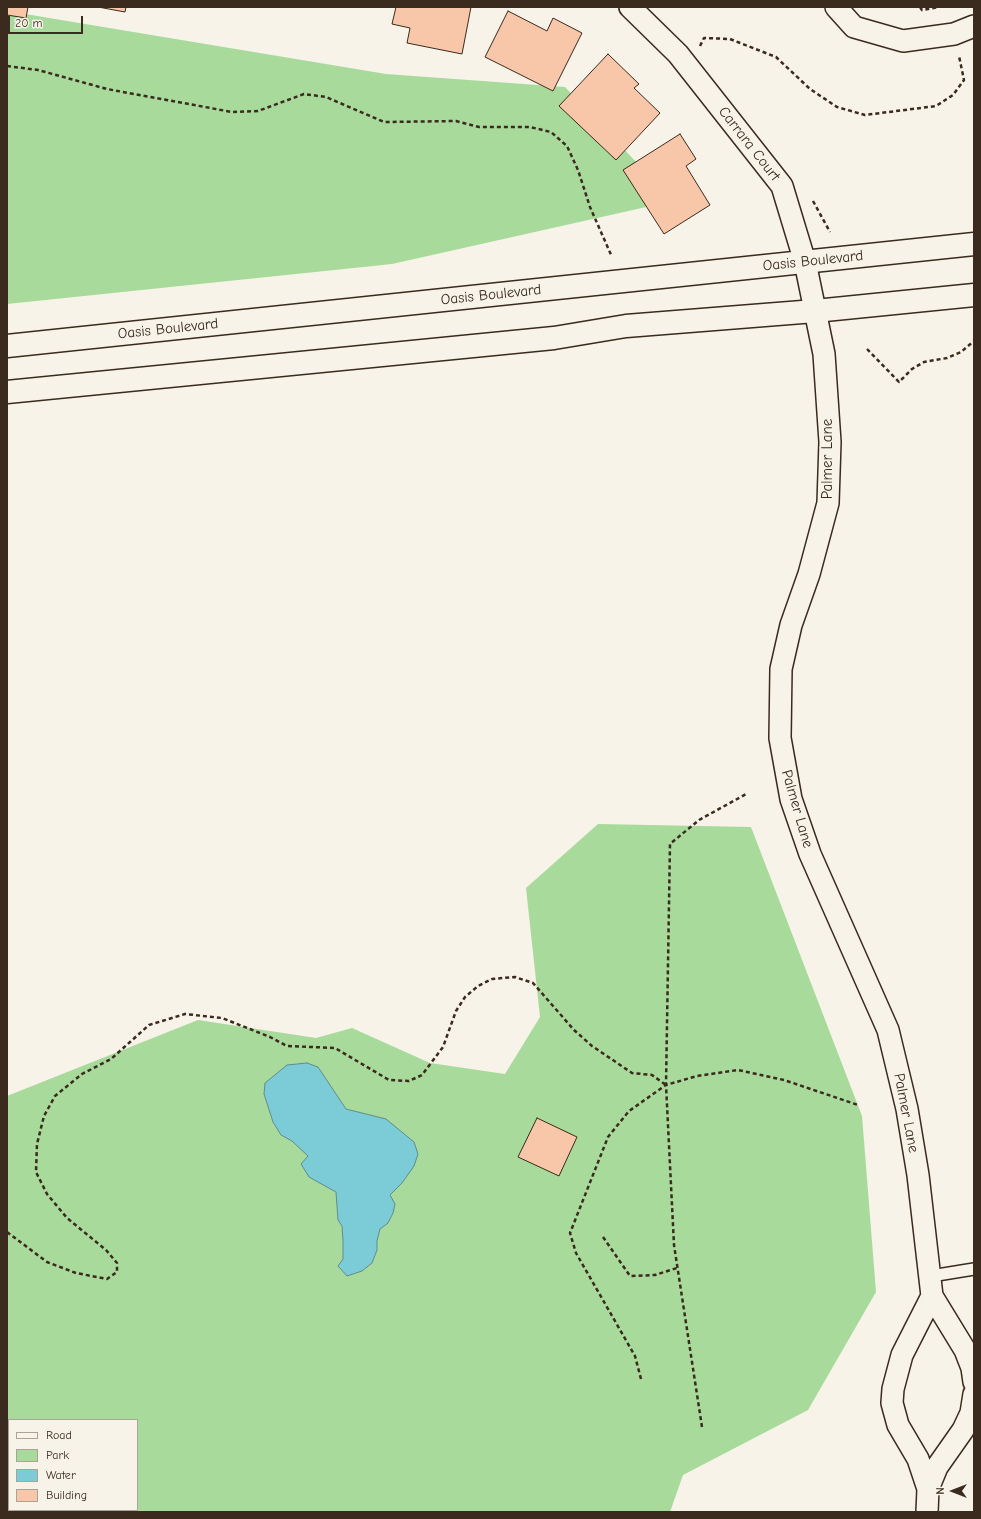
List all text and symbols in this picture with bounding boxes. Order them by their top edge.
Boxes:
scale bar [10,8,85,34]
text: 20 m [15,16,43,30]
street label: Carrara Court [714,103,784,185]
street label: Oasis Boulevard [762,247,864,275]
street label: Oasis Boulevard [440,281,542,309]
street label: Oasis Boulevard [117,315,219,343]
street label: Palmer Lane [819,419,837,499]
street label: Palmer Lane [777,768,817,850]
street label: Palmer Lane [889,1072,923,1154]
legend [8,1419,138,1511]
text: Road [46,1428,72,1442]
text: Park [46,1448,69,1462]
text: Water [46,1468,76,1482]
north arrow [933,1471,973,1511]
text: N [934,1487,947,1495]
text: Building [46,1488,87,1502]

